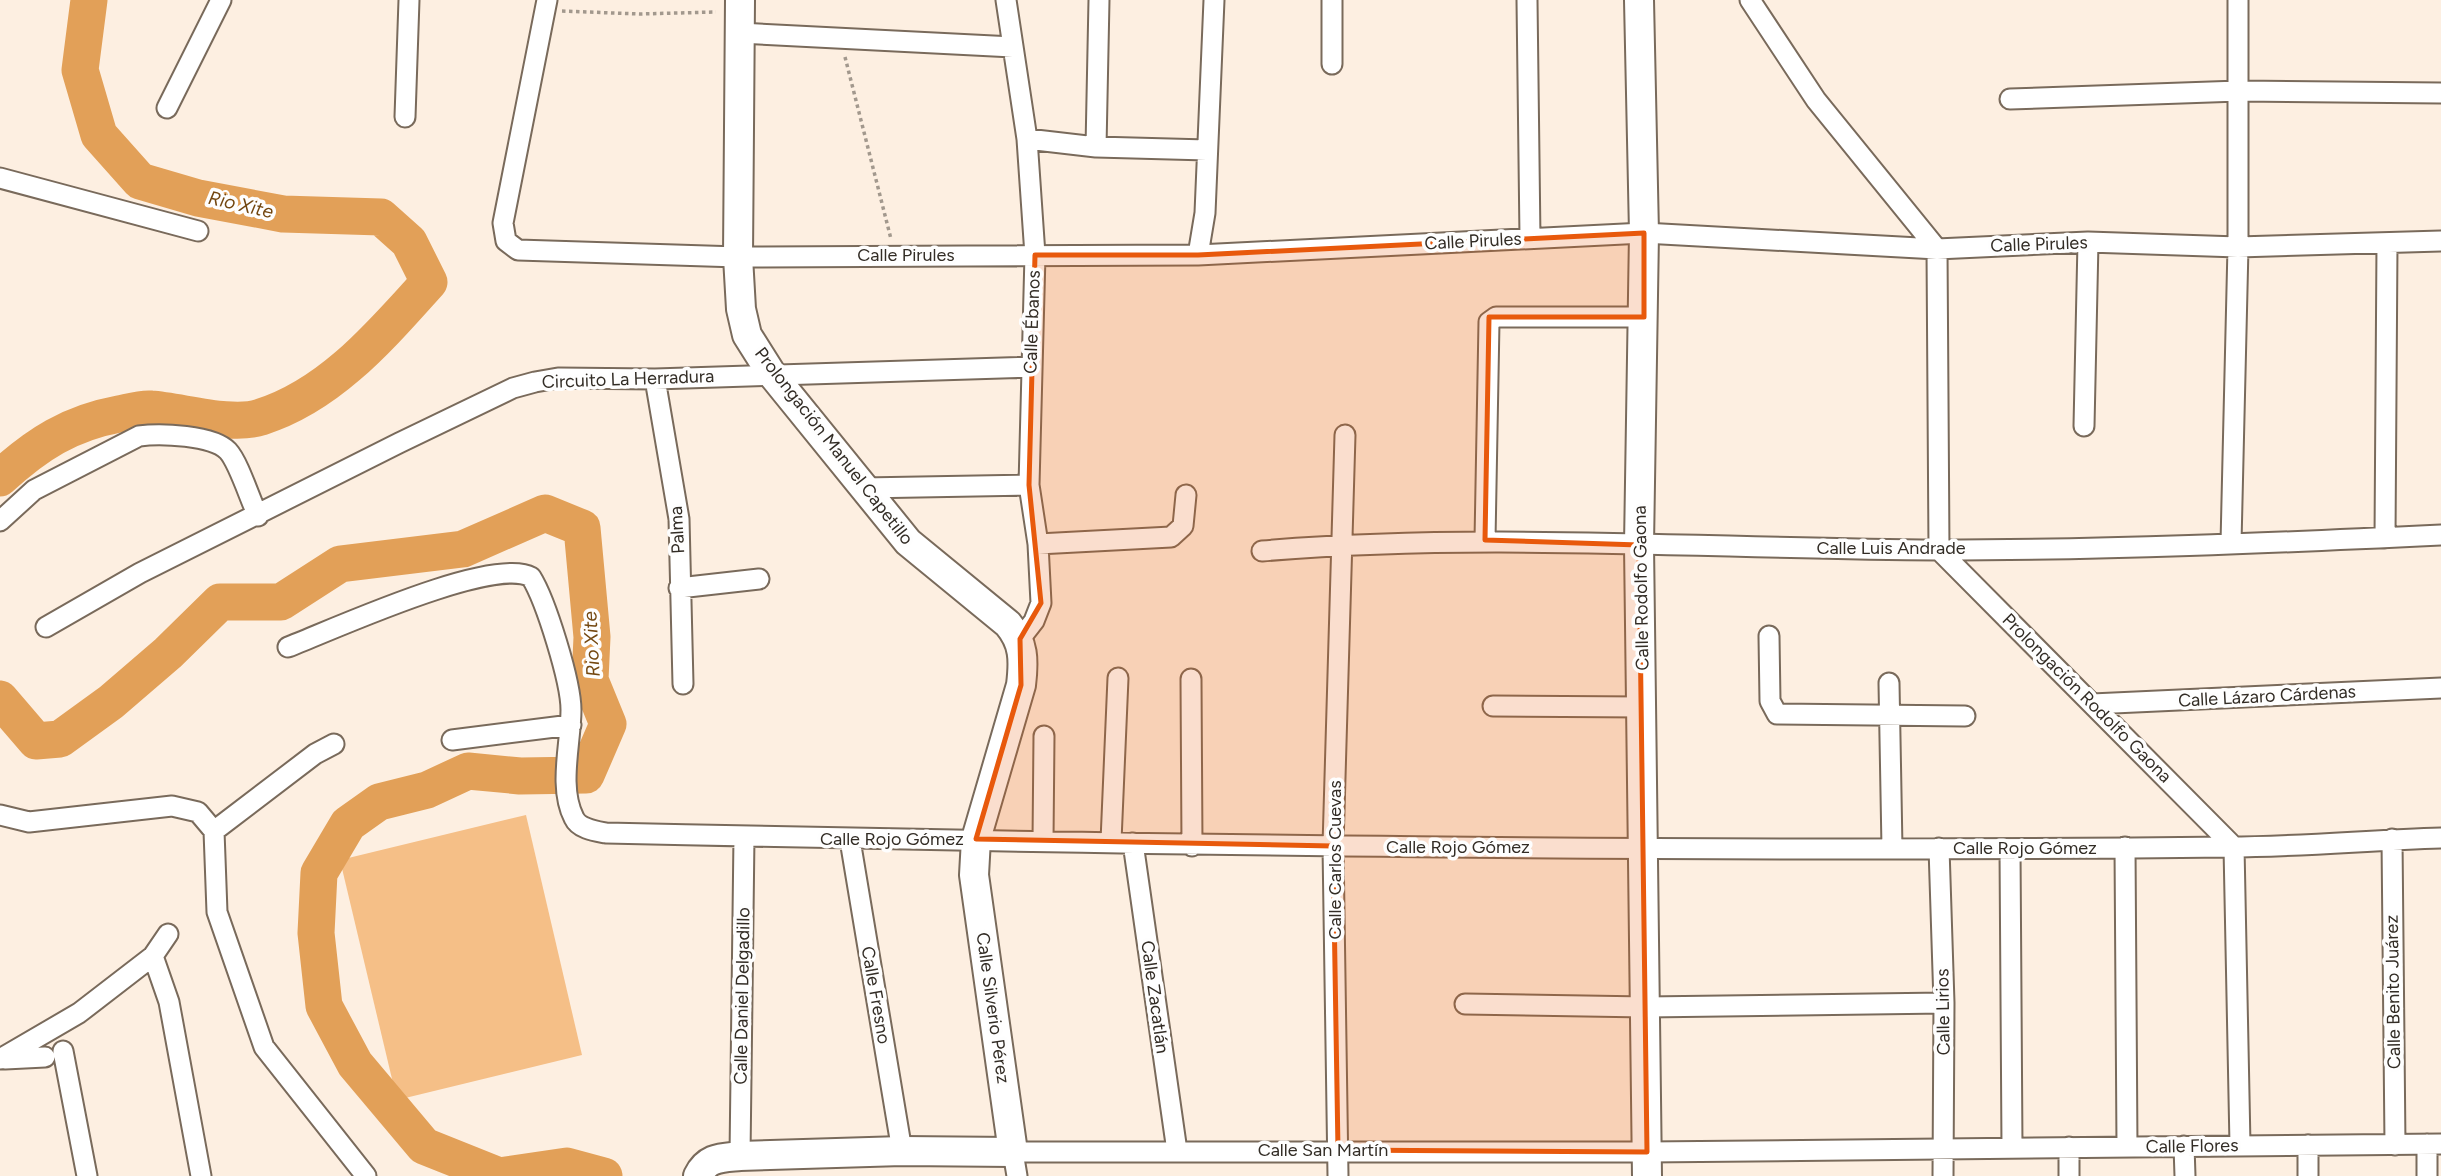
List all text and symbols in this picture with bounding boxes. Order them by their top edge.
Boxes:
water label: Rio Xite [206,186,276,223]
street label: Calle Pirules [1424,227,1522,255]
street label: Calle Pirules [1990,231,2088,257]
street label: Calle Pirules [857,244,955,266]
street label: Calle Ébanos [1019,270,1045,374]
street label: Prolongación Manuel Capetillo [750,343,918,549]
street label: Circuito La Herradura [541,365,715,393]
street label: Calle Rodolfo Gaona [1629,505,1653,671]
street label: Palma [665,506,689,554]
street label: Calle Luis Andrade [1816,537,1966,559]
street label: Prolongación Rodolfo Gaona [1998,609,2176,787]
water label: Rio Xite [578,610,605,677]
street label: Calle Lázaro Cárdenas [2178,680,2356,712]
street label: Calle Carlos Cuevas [1324,780,1346,940]
street label: Calle Rojo Gómez [820,828,964,850]
street label: Calle Rojo Gómez [1386,836,1530,858]
street label: Calle Rojo Gómez [1953,837,2097,859]
street label: Calle Daniel Delgadillo [729,907,755,1085]
street label: Calle Benito Juárez [2381,915,2405,1069]
street label: Calle Silverio Pérez [971,931,1015,1085]
street label: Calle Zacatlán [1136,939,1174,1055]
street label: Calle Fresno [857,944,895,1046]
street label: Calle Lirios [1931,968,1955,1056]
street label: Calle Flores [2145,1134,2239,1158]
street label: Calle San Martín [1258,1139,1388,1161]

